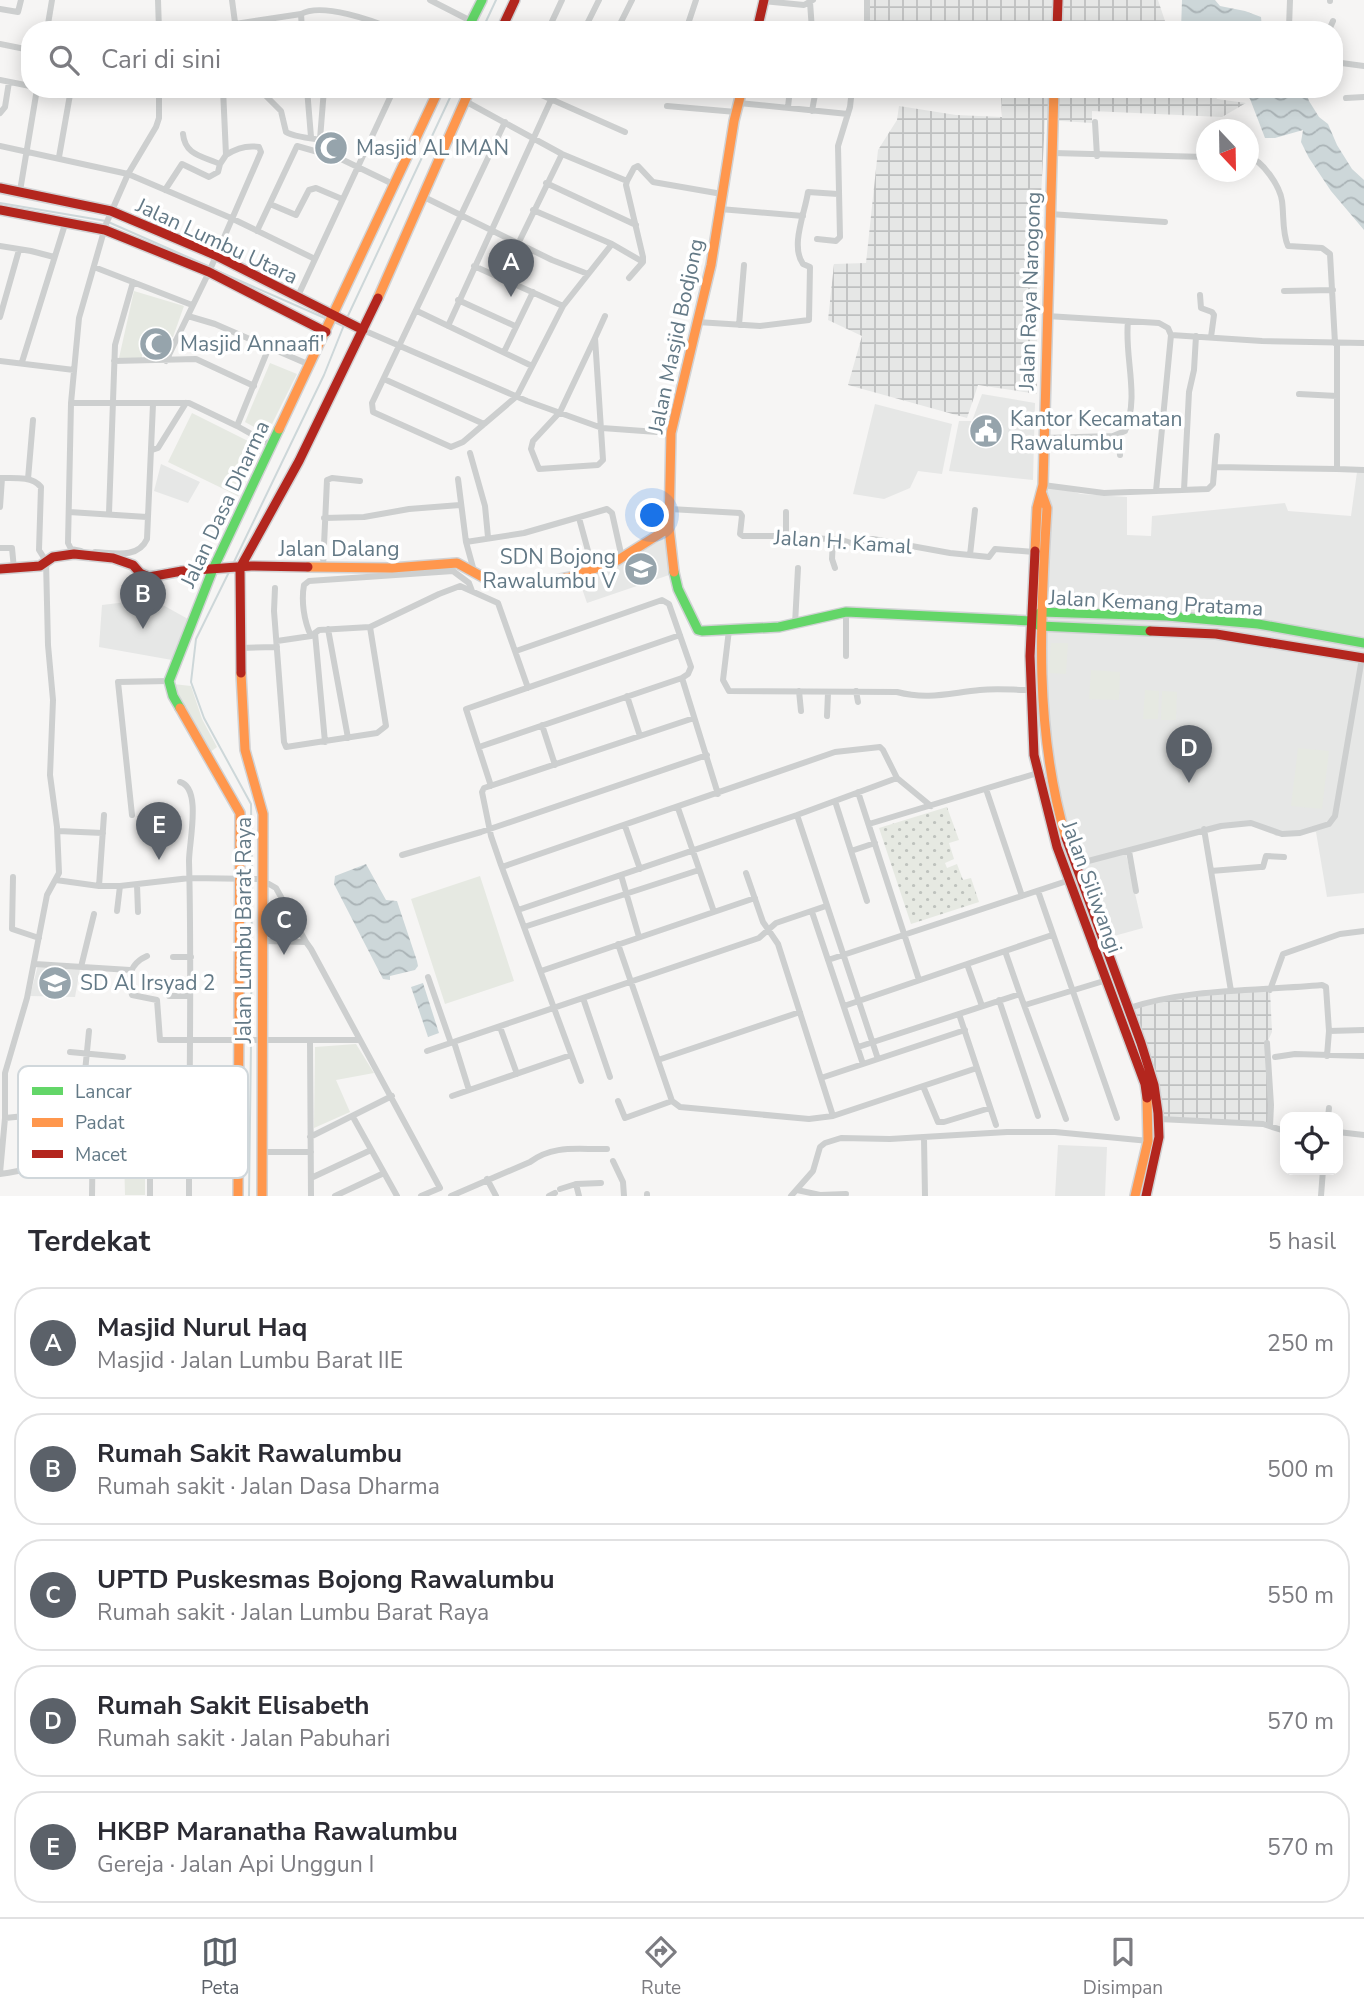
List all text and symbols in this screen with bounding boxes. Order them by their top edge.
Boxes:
search box [21,21,1343,98]
icon: search [45,41,83,79]
text: Cari di sini [101,42,221,77]
north arrow [1196,119,1259,182]
mosque icon: Masjid AL IMAN [312,129,350,167]
place label: Masjid AL IMAN [356,134,509,162]
street label: Jalan Lumbu Utara [131,191,302,291]
street label: Jalan Raya Narogong [1013,191,1047,392]
street label: Jalan Masjid Bodjong [641,236,710,437]
pin: A [488,239,534,297]
mosque icon: Masjid Annaafi' [137,325,175,363]
place label: Masjid Annaafi' [180,330,324,358]
place label: Kantor Kecamatan Rawalumbu [1010,405,1182,457]
public building icon: Kantor Kecamatan Rawalumbu [967,412,1005,450]
street label: Jalan Dasa Dharma [174,416,276,593]
your location [635,498,669,532]
street label: Jalan H. Kamal [772,523,914,561]
street label: Jalan Dalang [278,535,399,563]
place label: SDN Bojong Rawalumbu V [483,543,617,595]
school or university icon: SDN Bojong Rawalumbu V [622,550,660,588]
pin: B [120,571,166,629]
street label: Jalan Kemang Pratama [1047,583,1264,623]
pin: D [1166,725,1212,783]
pin: E [136,802,182,860]
street label: Jalan Siliwangi [1055,816,1129,957]
street label: Jalan Lumbu Barat Raya [230,817,258,1044]
pin: C [261,897,307,955]
school or university icon: SD Al Irsyad 2 [36,964,74,1002]
place label: SD Al Irsyad 2 [80,969,215,997]
legend [18,1066,248,1178]
text: Lancar [75,1079,132,1105]
text: Padat [75,1110,125,1136]
map controls [1280,1112,1343,1175]
button: locate [1280,1112,1343,1175]
text: Macet [75,1142,127,1168]
text: Terdekat [28,1221,150,1262]
text: 5 hasil [1268,1226,1336,1257]
text: Masjid Nurul Haq [97,1310,307,1345]
text: A [44,1328,62,1359]
text: 250 m [1267,1328,1334,1359]
text: Masjid · Jalan Lumbu Barat IIE [97,1345,403,1376]
text: Rumah Sakit Rawalumbu [97,1436,402,1471]
text: B [45,1454,61,1485]
text: 500 m [1267,1454,1334,1485]
text: Rumah sakit · Jalan Dasa Dharma [97,1471,440,1502]
text: UPTD Puskesmas Bojong Rawalumbu [97,1562,555,1597]
text: C [45,1580,61,1611]
text: 550 m [1267,1580,1334,1611]
text: Rumah sakit · Jalan Lumbu Barat Raya [97,1597,489,1628]
text: Rumah Sakit Elisabeth [97,1688,370,1723]
text: D [44,1706,62,1737]
text: 570 m [1267,1706,1334,1737]
text: Rumah sakit · Jalan Pabuhari [97,1723,390,1754]
text: HKBP Maranatha Rawalumbu [97,1814,458,1849]
text: E [46,1832,60,1863]
text: 570 m [1267,1832,1334,1863]
text: Gereja · Jalan Api Unggun I [97,1849,375,1880]
tab: Peta [201,1933,239,2001]
tab: Rute [641,1933,681,2001]
tab: Disimpan [1083,1933,1163,2001]

